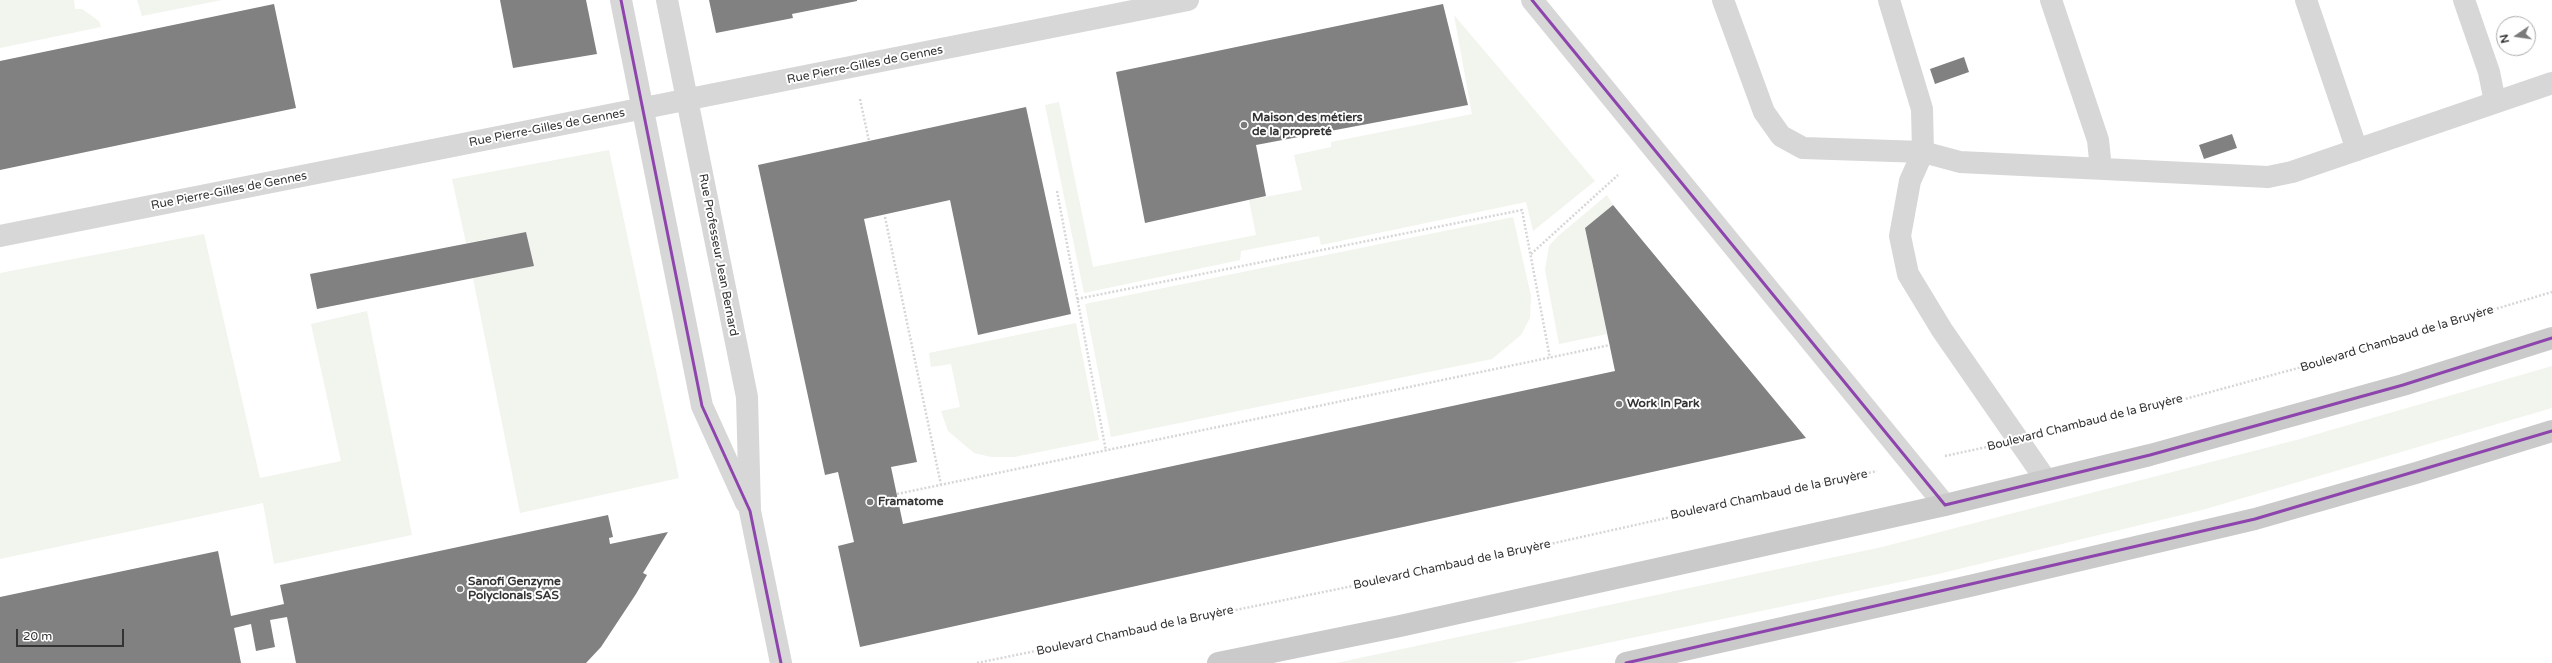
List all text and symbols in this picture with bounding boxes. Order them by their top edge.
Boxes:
north arrow [2496,16,2536,56]
text: N [2497,33,2512,44]
street label: Rue Pierre-Gilles de Gennes [786,43,944,87]
street label: Rue Pierre-Gilles de Gennes [468,106,626,150]
place label: Maison des métiers de la propreté [1252,111,1363,139]
marker: Maison des métiers de la propreté [1239,120,1249,130]
street label: Rue Pierre-Gilles de Gennes [150,169,308,213]
street label: Rue Professeur Jean Bernard [695,173,741,337]
street label: Boulevard Chambaud de la Bruyère [2299,303,2495,375]
street label: Boulevard Chambaud de la Bruyère [1986,392,2184,454]
place label: Work In Park [1627,397,1700,411]
marker: Work In Park [1614,399,1624,409]
street label: Boulevard Chambaud de la Bruyère [1669,467,1869,523]
place label: Framatome [878,495,944,509]
marker: Framatome [865,497,875,507]
street label: Boulevard Chambaud de la Bruyère [1352,537,1552,593]
place label: Sanofi Genzyme Polyclonals SAS [468,575,561,603]
marker: Sanofi Genzyme Polyclonals SAS [455,584,465,594]
street label: Boulevard Chambaud de la Bruyère [1035,603,1235,659]
scale bar [18,621,126,647]
text: 20 m [23,629,52,643]

